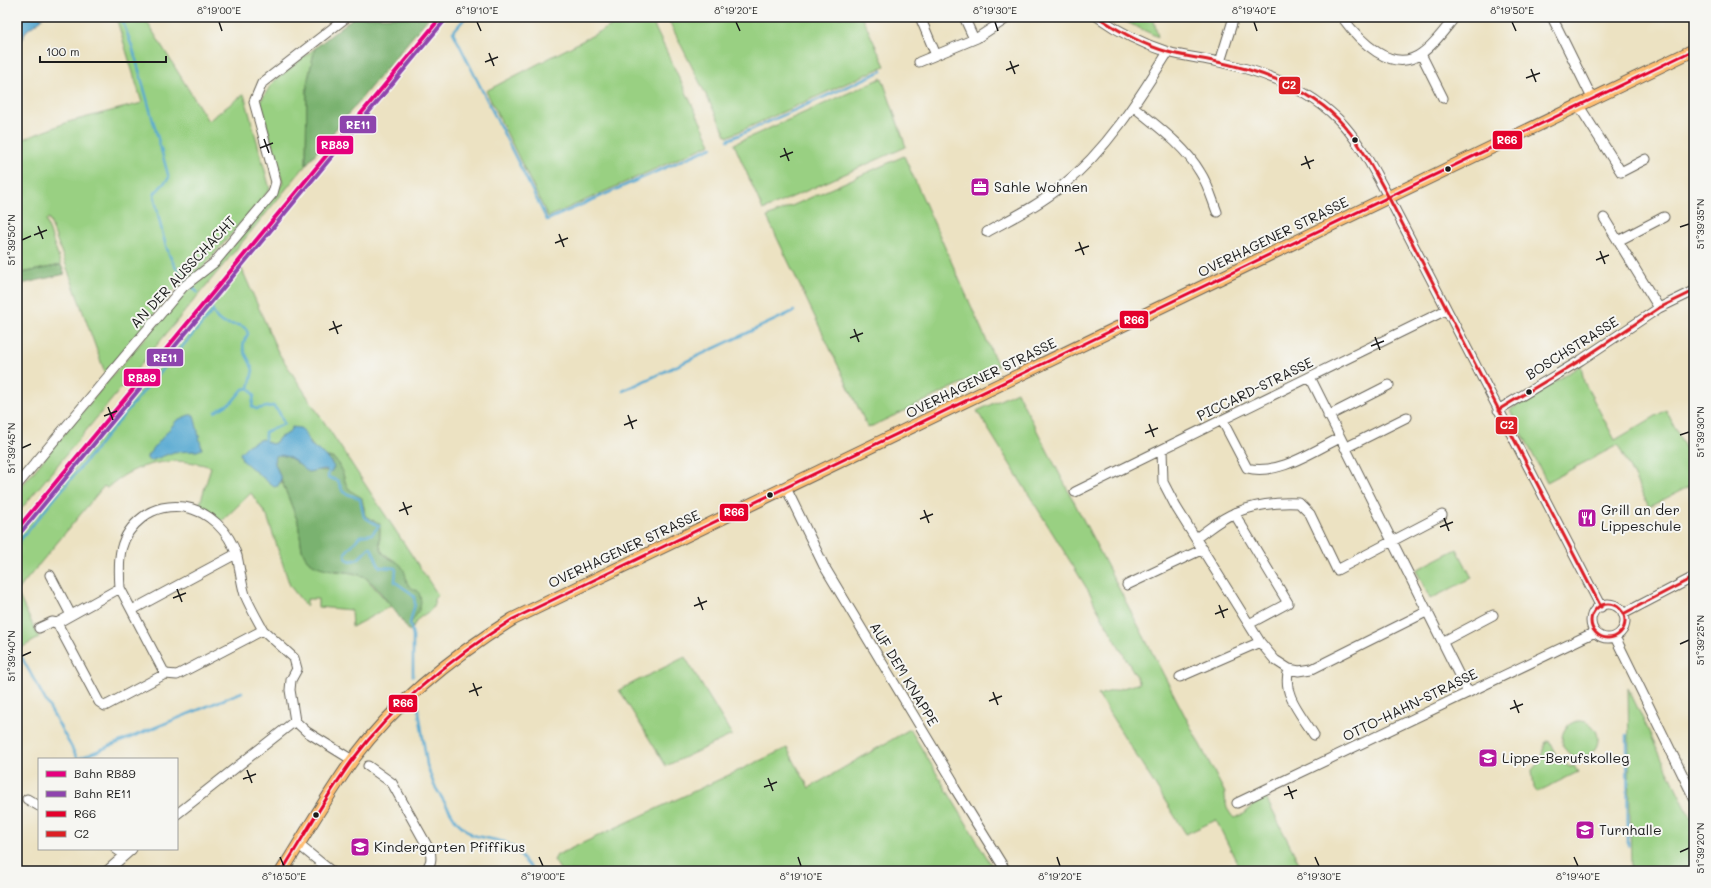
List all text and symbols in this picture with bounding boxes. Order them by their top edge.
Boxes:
text: 8°19'00"E [197,3,241,17]
text: 8°19'10"E [456,3,498,17]
text: 8°19'20"E [714,3,758,17]
text: 8°19'30"E [973,3,1017,17]
text: 8°19'40"E [1232,3,1276,17]
text: 8°19'50"E [1490,3,1534,17]
scale bar [40,38,166,64]
text: 100 m [46,43,80,59]
line badge: C2 [1278,76,1301,95]
text: C2 [1282,77,1296,92]
line badge: RE11 [339,115,377,134]
text: RE11 [346,117,370,132]
line badge: R66 [1492,130,1523,150]
text: R66 [1497,132,1518,147]
line badge: RB89 [316,135,354,155]
unlabelled marker [1350,135,1360,145]
text: RB89 [321,137,350,152]
unlabelled marker [1443,164,1453,174]
office icon: Sahle Wohnen [969,176,991,198]
place label: Sahle Wohnen [994,177,1088,196]
street label: OVERHAGENER STRASSE [1194,192,1351,281]
text: 51°39'35"N [1693,199,1707,249]
street label: AN DER AUSSCHACHT [126,211,240,332]
text: 51°39'50"N [4,214,18,266]
line badge: R66 [1119,310,1149,329]
street label: BOSCHSTRASSE [1522,311,1622,384]
text: R66 [1124,312,1145,327]
street label: OVERHAGENER STRASSE [902,333,1059,422]
line badge: RE11 [146,348,184,367]
text: RE11 [153,350,177,365]
street label: PICCARD-STRASSE [1194,352,1316,425]
line badge: RB89 [123,368,161,387]
text: RB89 [128,370,157,385]
unlabelled marker [1524,387,1534,397]
text: 51°39'30"N [1693,406,1707,458]
line badge: C2 [1495,416,1518,435]
text: C2 [1500,417,1514,432]
text: 51°39'45"N [4,423,18,473]
unlabelled marker [765,490,775,500]
place label: Grill an der Lippeschule [1601,500,1681,535]
line badge: R66 [719,503,749,522]
text: R66 [724,504,745,519]
street label: OVERHAGENER STRASSE [545,505,703,592]
restaurant icon: Grill an der Lippeschule [1576,507,1598,529]
text: 51°39'25"N [1693,615,1707,665]
street label: AUF DEM KNAPPE [866,618,943,729]
text: 51°39'40"N [4,630,18,682]
street label: OTTO-HAHN-STRASSE [1339,664,1480,745]
line badge: R66 [388,694,418,713]
text: R66 [393,695,414,710]
school or university icon: Lippe-Berufskolleg [1477,747,1499,769]
place label: Lippe-Berufskolleg [1502,748,1629,767]
legend [38,758,178,850]
text: Bahn RB89 [74,765,136,781]
text: Bahn RE11 [74,785,131,801]
text: R66 [74,805,96,821]
unlabelled marker [311,810,321,820]
school or university icon: Turnhalle [1574,819,1596,841]
place label: Turnhalle [1599,820,1662,839]
text: 51°39'20"N [1693,823,1707,873]
text: C2 [74,825,89,841]
school or university icon: Kindergarten Pfiffikus [349,836,371,858]
place label: Kindergarten Pfiffikus [374,837,525,856]
text: 8°18'50"E [262,869,306,883]
text: 8°19'00"E [521,869,565,883]
text: 8°19'10"E [780,869,822,883]
text: 8°19'20"E [1038,869,1082,883]
text: 8°19'30"E [1297,869,1341,883]
text: 8°19'40"E [1556,869,1600,883]

